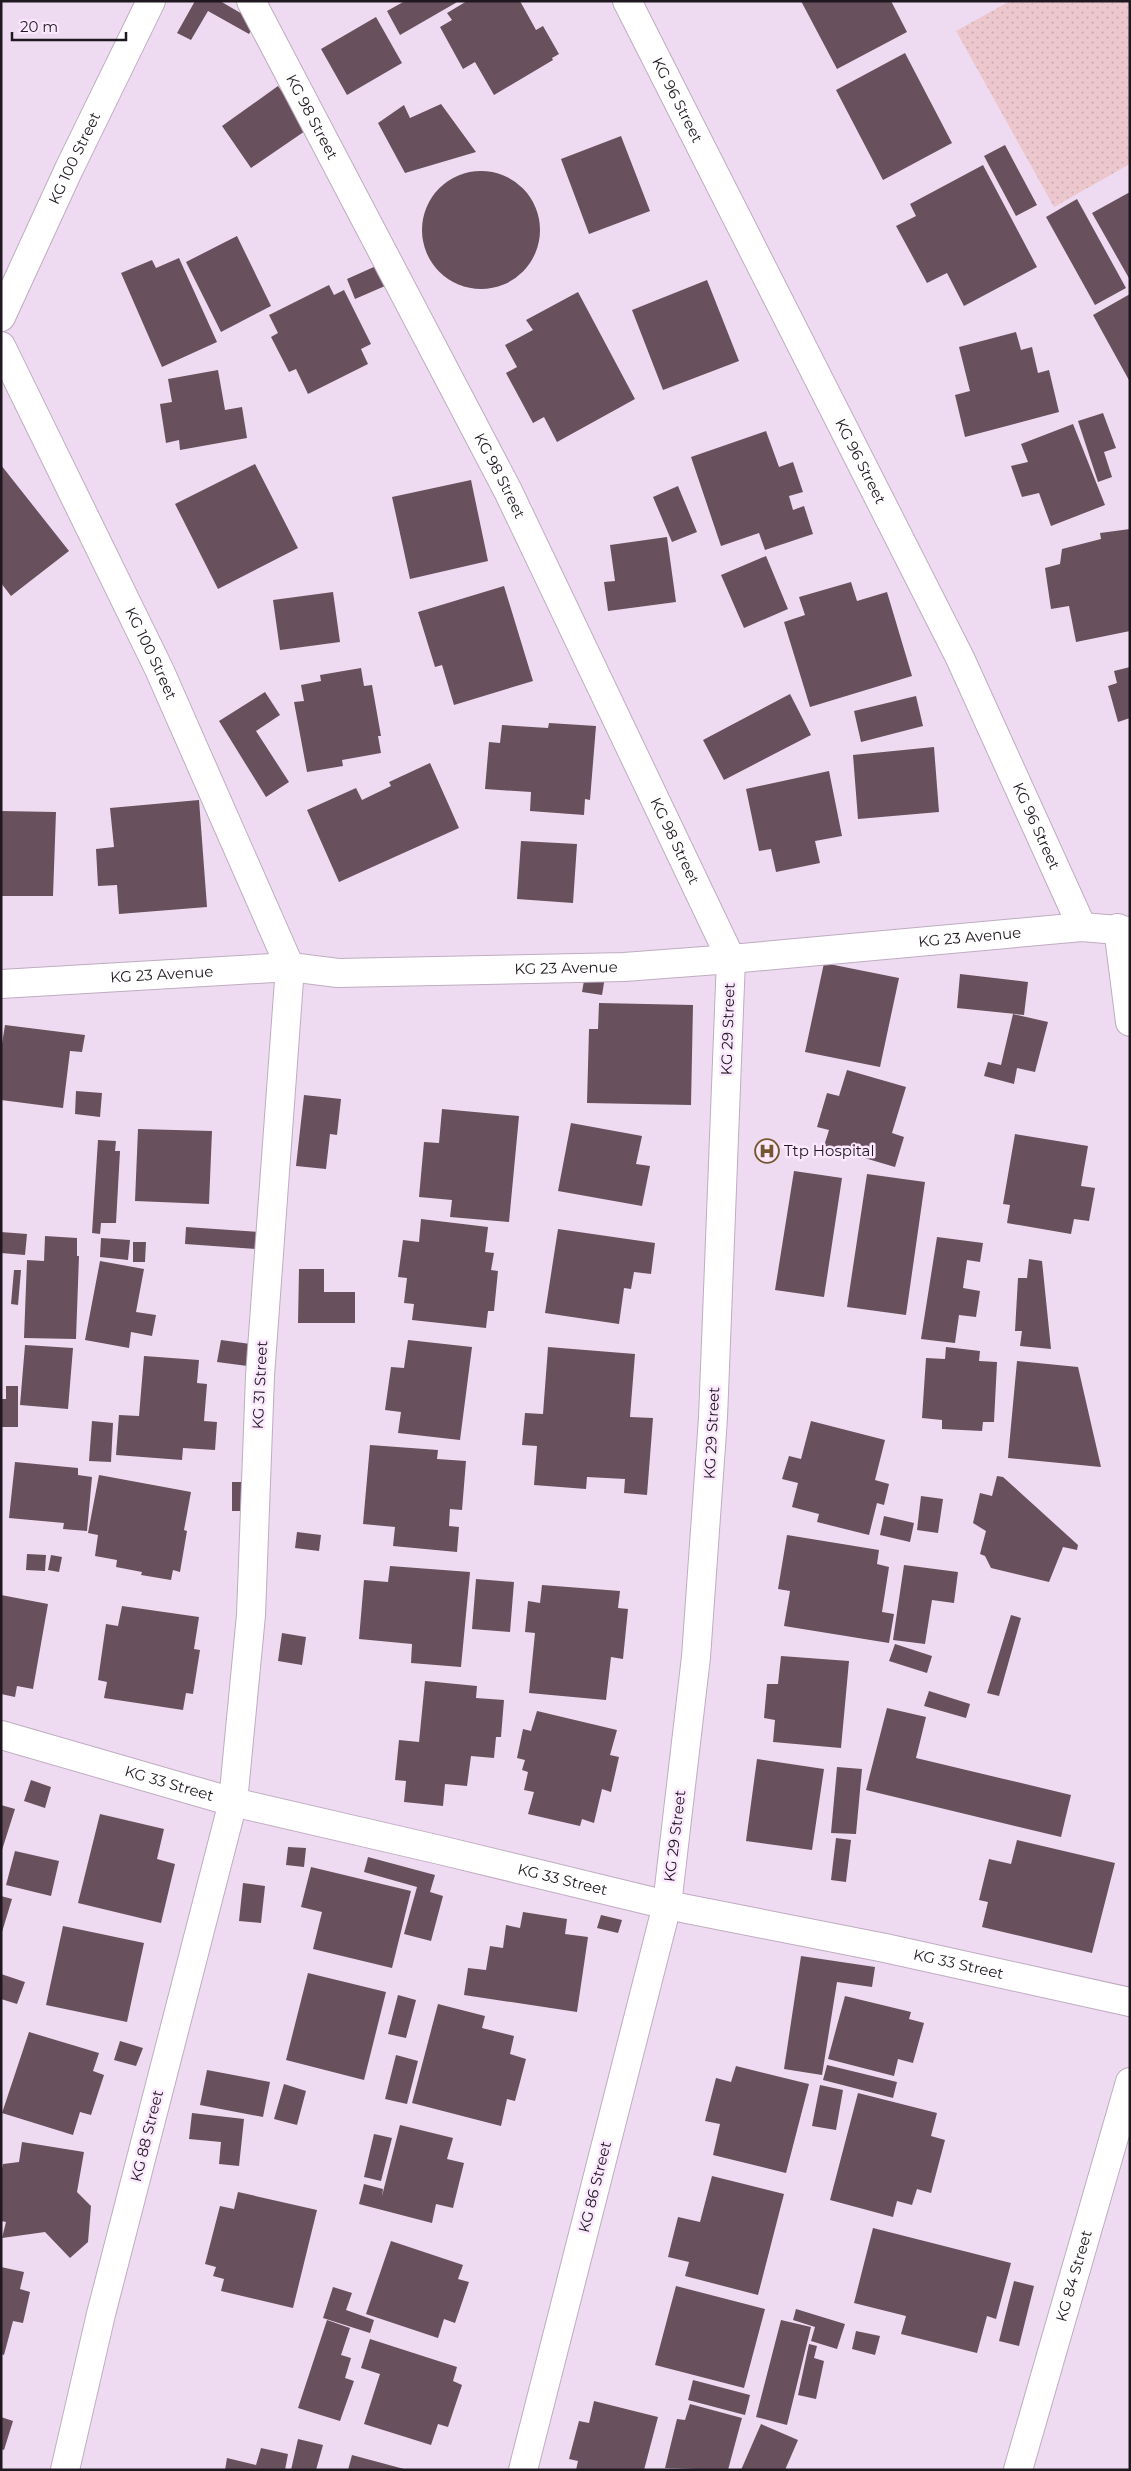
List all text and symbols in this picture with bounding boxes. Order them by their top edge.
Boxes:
scale bar [12,10,126,42]
text: 20 m [20,17,58,36]
street label: KG 96 Street [648,54,707,146]
street label: KG 98 Street [282,71,342,163]
street label: KG 100 Street [44,109,104,207]
street label: KG 96 Street [831,415,890,507]
street label: KG 98 Street [470,430,530,522]
street label: KG 100 Street [121,604,181,702]
street label: KG 96 Street [1009,779,1065,872]
street label: KG 98 Street [647,794,704,887]
street label: KG 23 Avenue [917,923,1022,951]
street label: KG 23 Avenue [514,957,618,978]
street label: KG 23 Avenue [110,962,214,987]
street label: KG 29 Street [716,982,739,1076]
hospital icon: Ttp Hospital [754,1138,780,1164]
place label: Ttp Hospital [784,1141,874,1160]
street label: KG 31 Street [248,1340,271,1430]
street label: KG 29 Street [700,1386,723,1480]
street label: KG 33 Street [123,1761,216,1805]
street label: KG 29 Street [659,1789,690,1883]
street label: KG 33 Street [516,1859,609,1899]
street label: KG 33 Street [912,1945,1005,1983]
street label: KG 88 Street [126,2088,167,2184]
street label: KG 86 Street [574,2139,615,2235]
street label: KG 84 Street [1051,2228,1096,2324]

